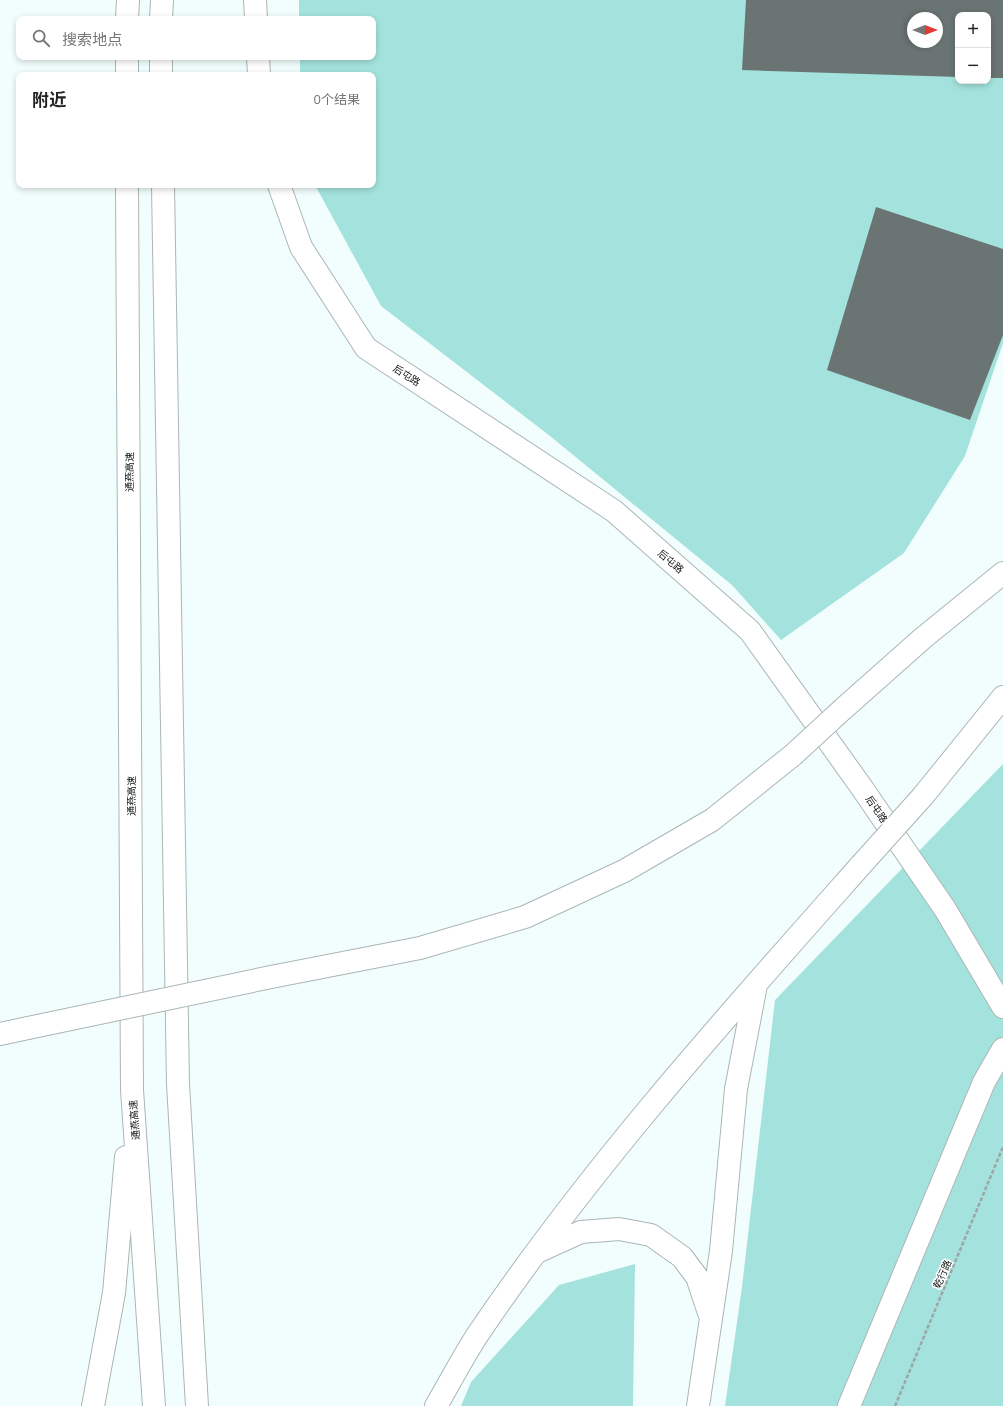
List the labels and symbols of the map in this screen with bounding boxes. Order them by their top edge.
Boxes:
north arrow [907,12,943,48]
street label: 后屯路 [391,361,423,389]
street label: 通燕高速 [122,452,136,492]
street label: 后屯路 [655,546,687,576]
street label: 通燕高速 [124,776,138,816]
street label: 后屯路 [863,793,891,825]
street label: 通燕高速 [126,1100,142,1140]
street label: 乾行路 [930,1257,954,1291]

